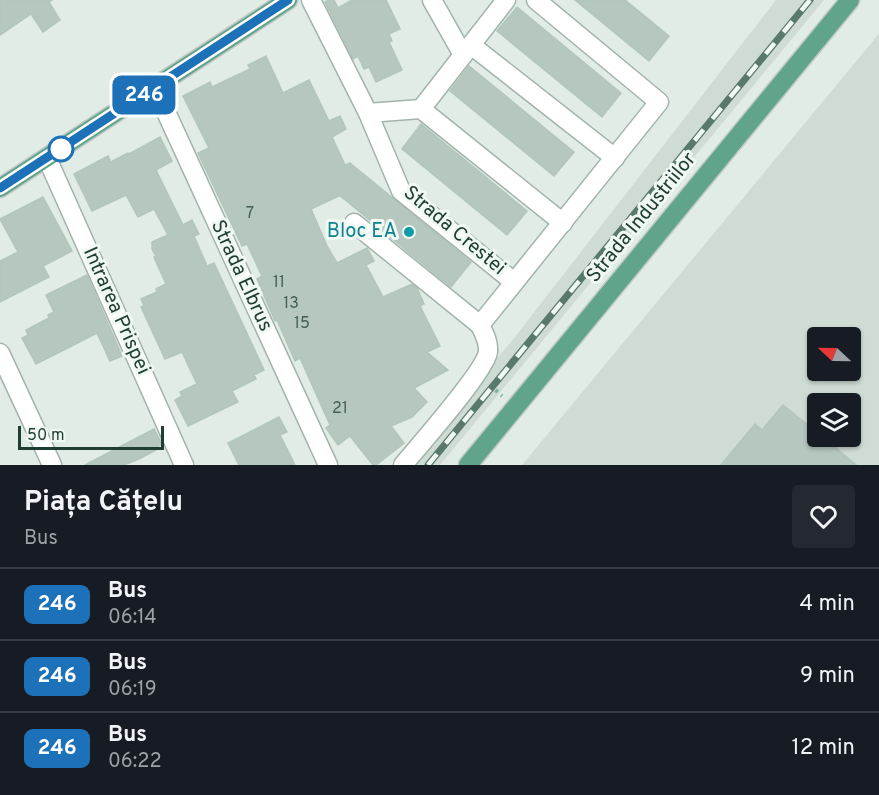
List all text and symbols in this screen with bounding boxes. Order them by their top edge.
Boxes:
line badge: 246 [110,76,178,115]
text: 246 [124,82,164,109]
unlabelled marker [48,136,74,162]
street label: Strada Industriilor [581,147,703,289]
street label: Strada Crestei [397,180,511,282]
house number: 7 [246,204,254,224]
street label: Strada Elbrus [204,216,278,336]
place label: Bloc EA [327,219,397,245]
marker: Bloc EA [402,225,416,239]
street label: Intrarea Prispei [76,243,156,379]
house number: 11 [273,273,285,293]
house number: 13 [283,294,299,314]
house number: 15 [294,314,310,334]
north arrow [807,327,861,381]
map controls [807,327,861,447]
button: layers [807,393,861,447]
house number: 21 [332,399,348,419]
scale bar [18,423,164,450]
text: 50 m [27,426,65,446]
text: Piața Cățelu [24,485,183,521]
button: heart [792,485,855,548]
text: Bus [24,526,58,552]
text: Bus [108,578,147,605]
text: 246 [37,591,77,618]
text: 4 min [800,591,855,618]
text: 06:14 [108,605,157,631]
text: Bus [108,650,147,677]
text: 246 [37,663,77,690]
text: 9 min [800,663,855,690]
text: 06:19 [108,677,157,703]
text: Bus [108,722,147,749]
text: 246 [37,735,77,762]
text: 12 min [792,735,855,762]
text: 06:22 [108,749,162,775]

